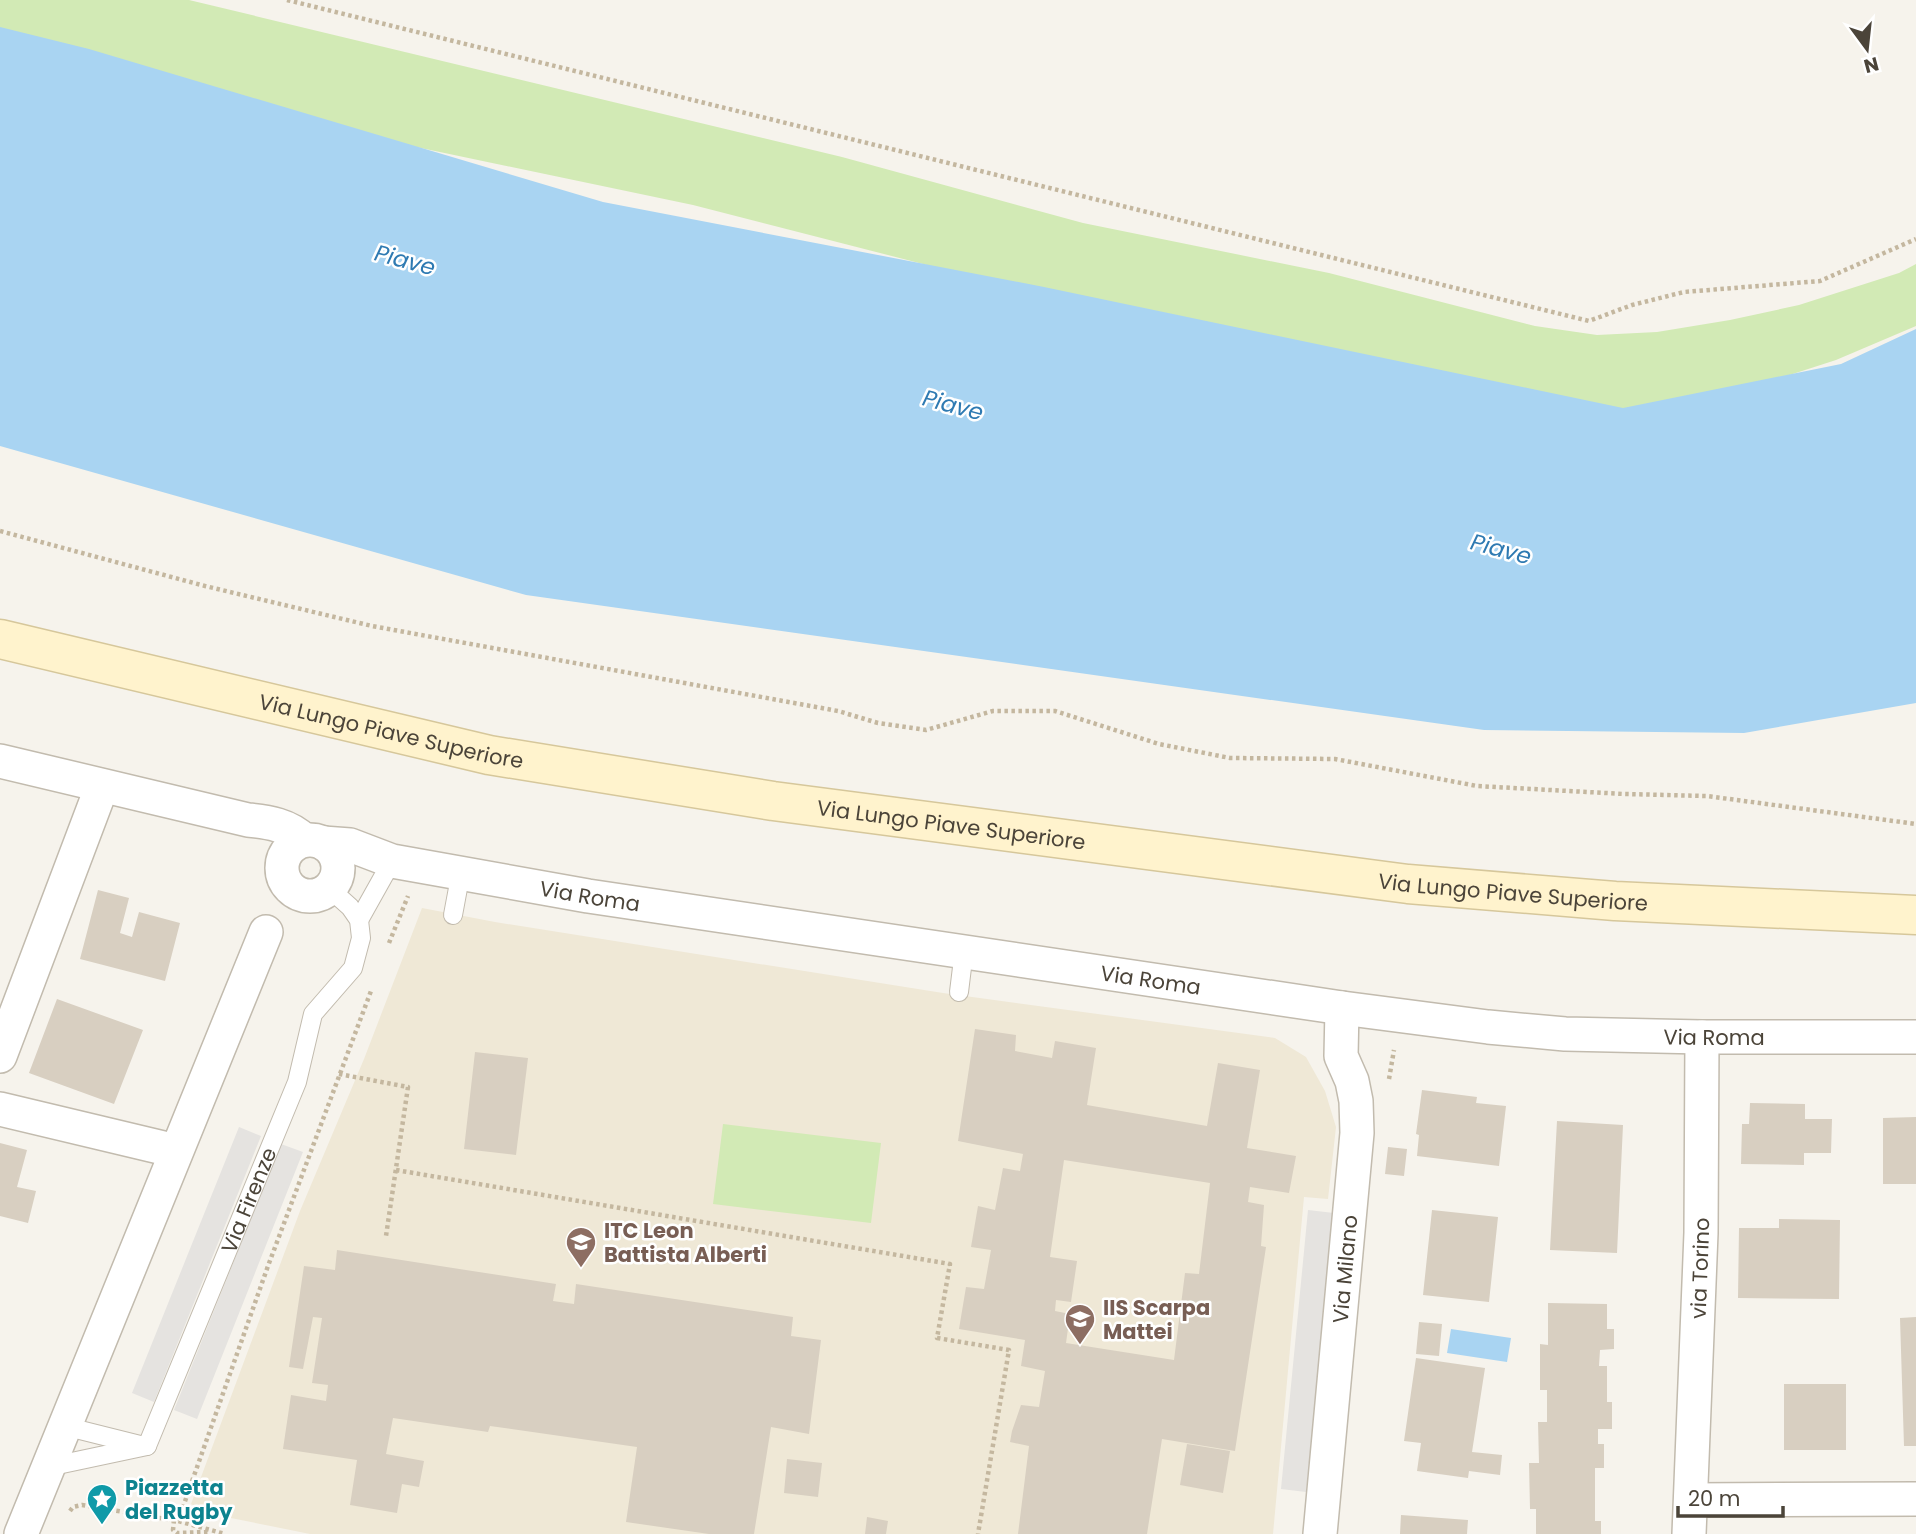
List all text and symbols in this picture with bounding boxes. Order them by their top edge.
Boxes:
north arrow [1832,14,1902,84]
text: N [1861,50,1882,80]
water label: Piave [371,237,439,283]
water label: Piave [919,382,987,428]
water label: Piave [1467,526,1535,572]
street label: Via Lungo Piave Superiore [256,686,526,775]
street label: Via Lungo Piave Superiore [815,792,1087,856]
street label: Via Lungo Piave Superiore [1376,866,1649,917]
street label: Via Roma [537,873,642,918]
street label: Via Roma [1098,958,1203,1001]
street label: Via Roma [1663,1022,1765,1052]
street label: Via Firenze [214,1143,283,1257]
street label: Via Milano [1325,1214,1364,1325]
place label: ITC Leon Battista Alberti [604,1216,767,1269]
street label: via Torino [1683,1217,1716,1320]
school or university icon: ITC Leon Battista Alberti [564,1225,598,1269]
place label: IIS Scarpa Mattei [1103,1293,1210,1346]
school or university icon: IIS Scarpa Mattei [1063,1302,1097,1346]
place label: Piazzetta del Rugby [125,1473,233,1526]
scale bar [1678,1474,1783,1518]
place icon: Piazzetta del Rugby [85,1482,119,1526]
text: 20 m [1688,1484,1741,1513]

